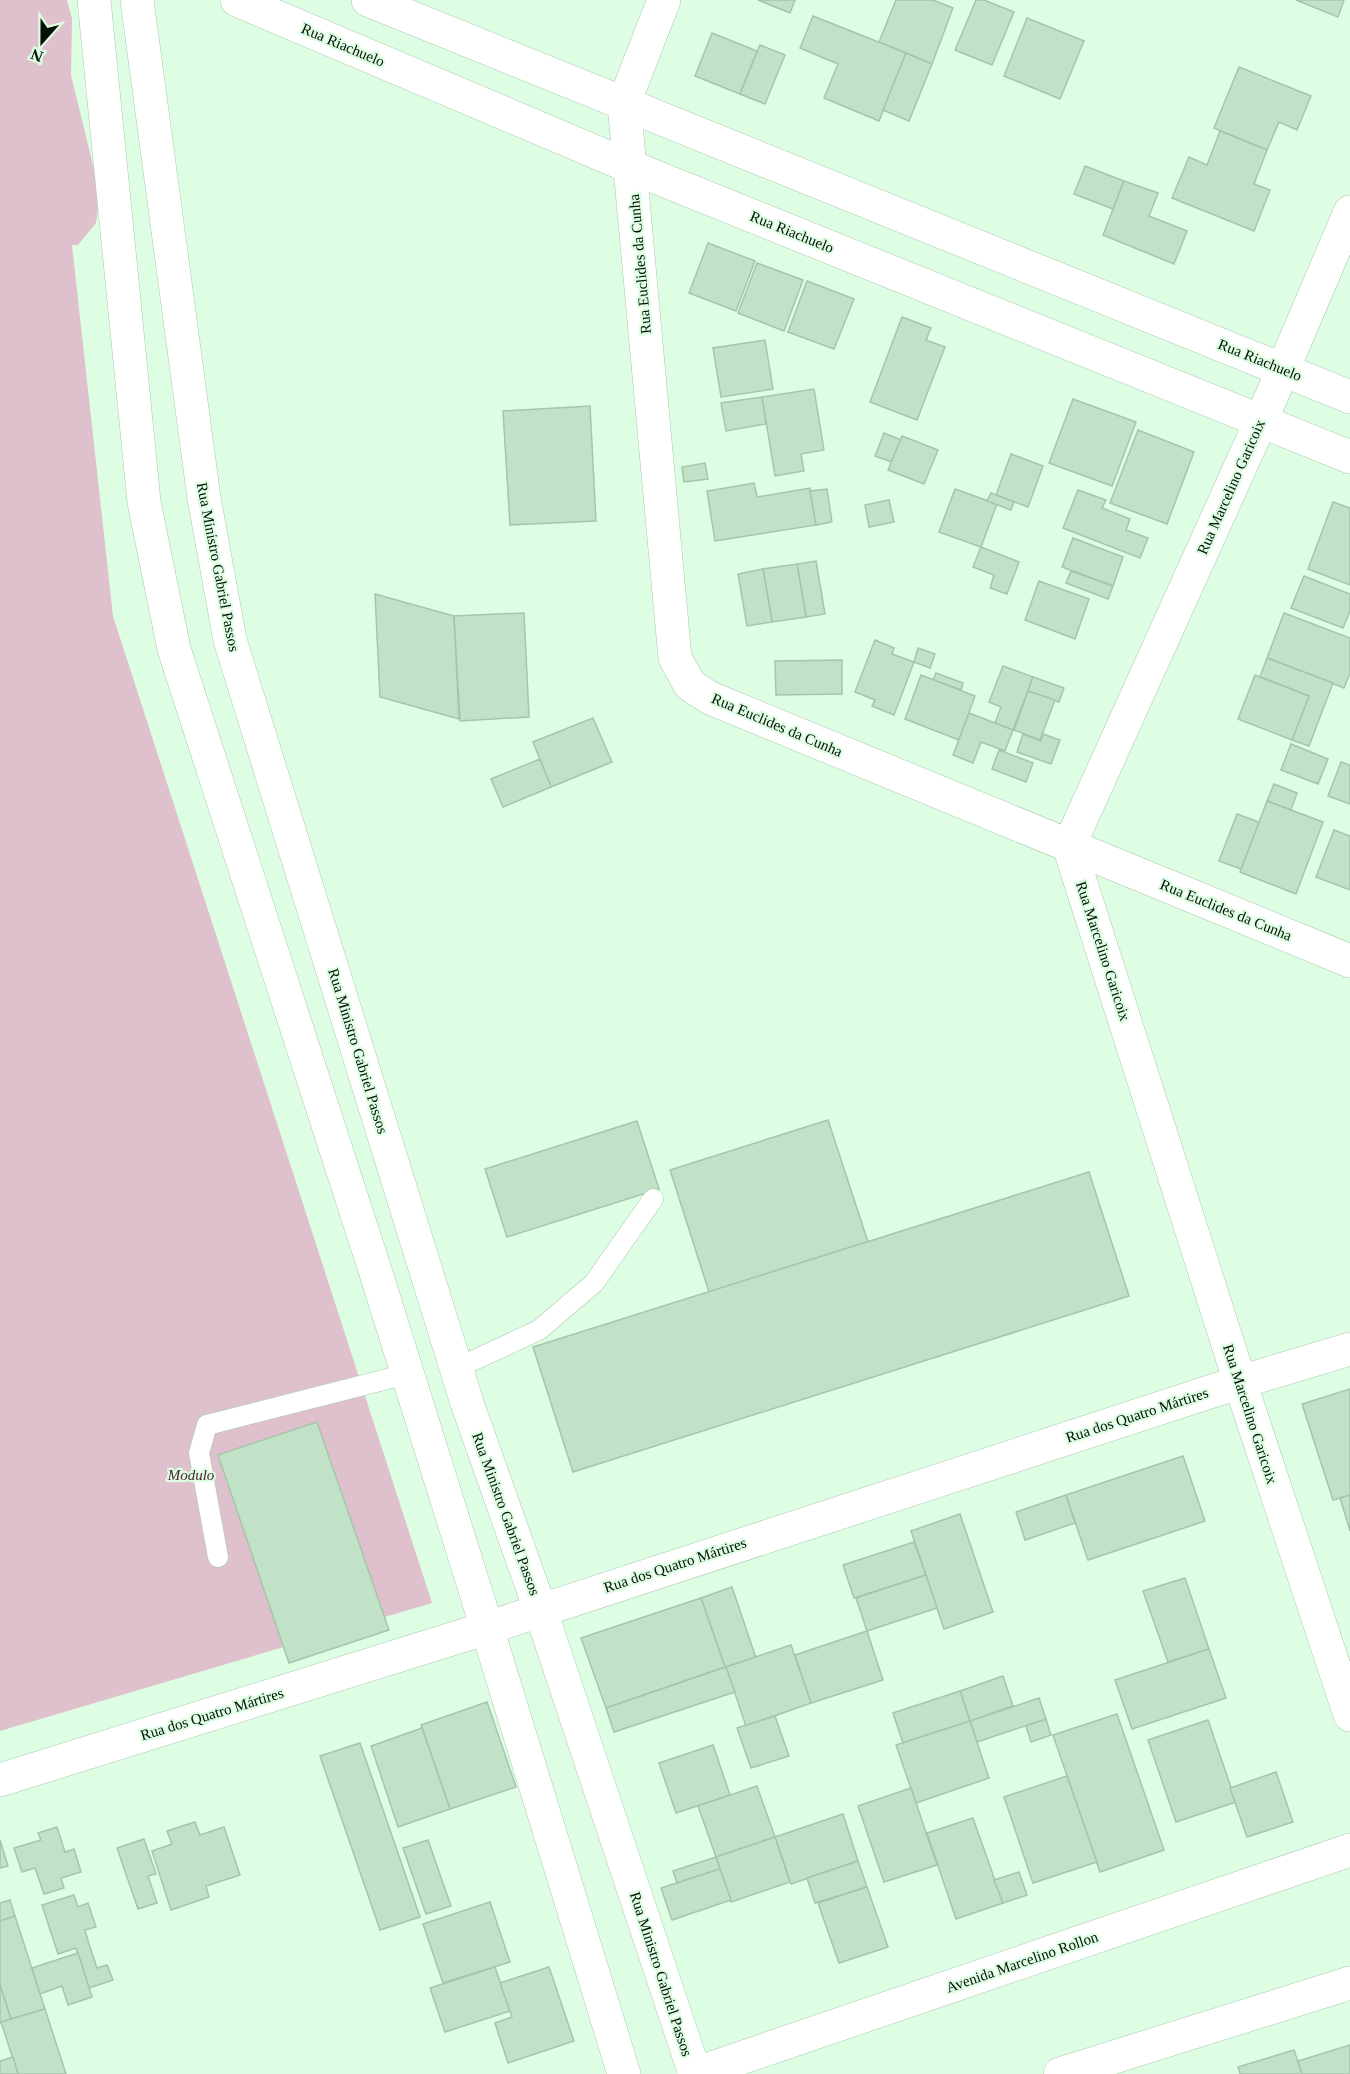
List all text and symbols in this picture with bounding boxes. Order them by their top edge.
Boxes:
north arrow [12,12,72,72]
street label: Rua Riachuelo [299,20,387,70]
text: N [28,45,45,66]
street label: Rua Euclides da Cunha [626,193,654,335]
street label: Rua Riachuelo [748,208,836,256]
street label: Rua Riachuelo [1216,336,1304,384]
street label: Rua Marcelino Garicoix [1194,417,1268,557]
street label: Rua Ministro Gabriel Passos [194,481,242,653]
street label: Rua Euclides da Cunha [709,690,845,760]
street label: Rua Euclides da Cunha [1158,876,1294,944]
street label: Rua Marcelino Garicoix [1073,879,1133,1023]
street label: Rua Ministro Gabriel Passos [325,966,391,1136]
street label: Rua Marcelino Garicoix [1220,1342,1280,1486]
street label: Rua dos Quatro Mártires [1064,1384,1210,1446]
street label: Rua Ministro Gabriel Passos [469,1430,543,1598]
park label: Modulo [167,1467,215,1483]
street label: Rua dos Quatro Mártires [602,1534,748,1596]
street label: Rua dos Quatro Mártires [139,1685,286,1743]
street label: Rua Ministro Gabriel Passos [627,1890,695,2058]
street label: Avenida Marcelino Rollon [944,1928,1101,1996]

